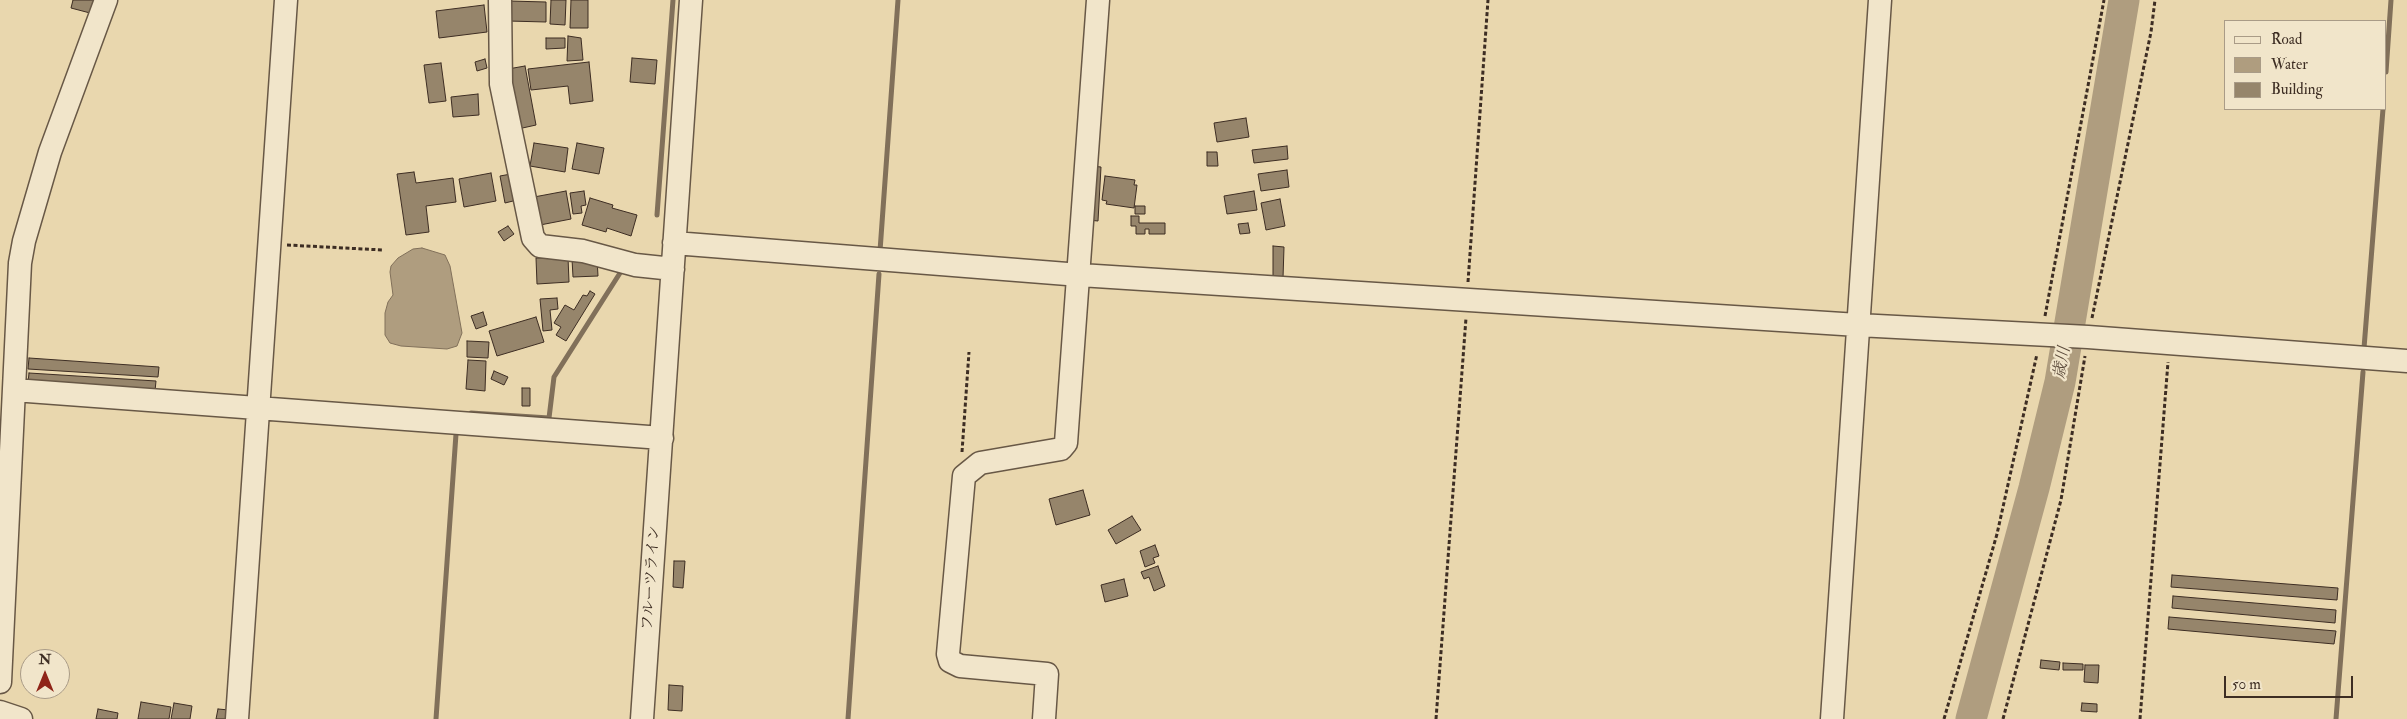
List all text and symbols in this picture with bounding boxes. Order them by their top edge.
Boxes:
legend [2224,20,2387,110]
text: Road [2271,30,2302,49]
text: Water [2271,55,2308,74]
text: Building [2271,80,2323,99]
water label: 歳川 [2051,346,2075,380]
street label: フルーツライン [639,525,665,631]
north arrow [20,649,70,699]
text: N [39,651,51,668]
scale bar [2227,666,2356,698]
text: 50 m [2232,675,2261,694]

